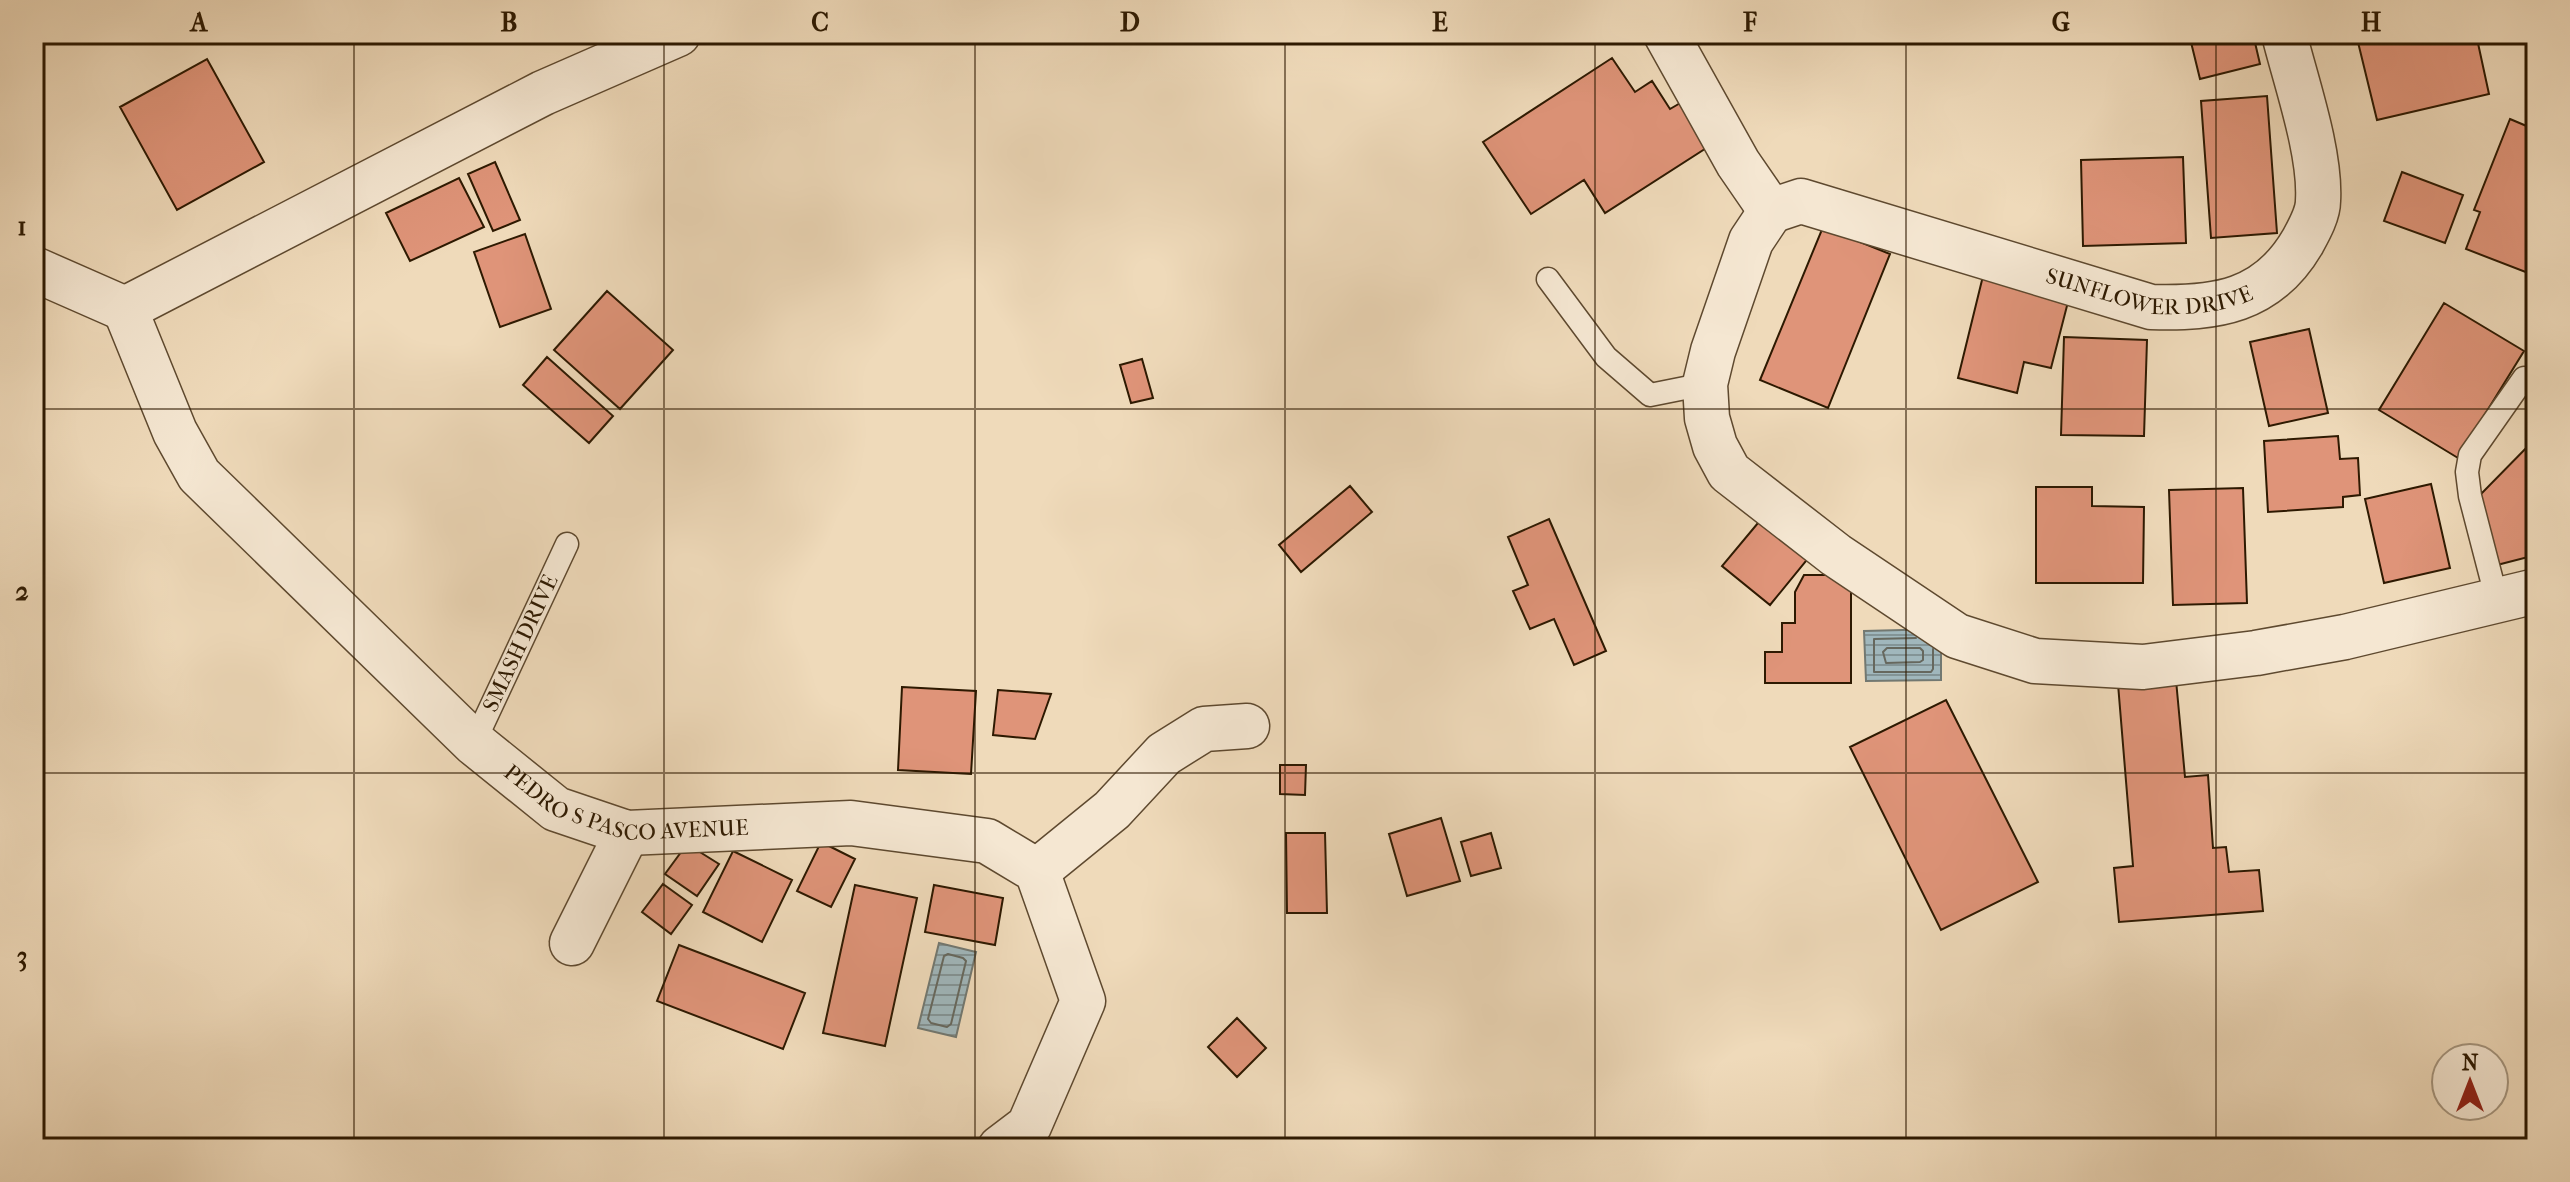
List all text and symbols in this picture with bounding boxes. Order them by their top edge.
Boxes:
text: A [189,7,209,38]
text: B [501,7,518,38]
text: C [811,7,829,38]
text: D [1120,7,1140,38]
text: E [1432,7,1448,38]
text: F [1742,7,1757,38]
text: G [2052,7,2070,38]
text: H [2361,7,2382,38]
text: 1 [17,211,27,242]
street label: SUNFLOWER DRIVE [2043,263,2257,320]
street label: SMASH DRIVE [477,571,564,716]
text: 2 [15,576,29,607]
street label: PEDRO S PASCO AVENUE [499,759,749,846]
text: 3 [17,941,27,972]
north arrow [2430,1042,2510,1122]
text: N [2462,1050,2479,1076]

